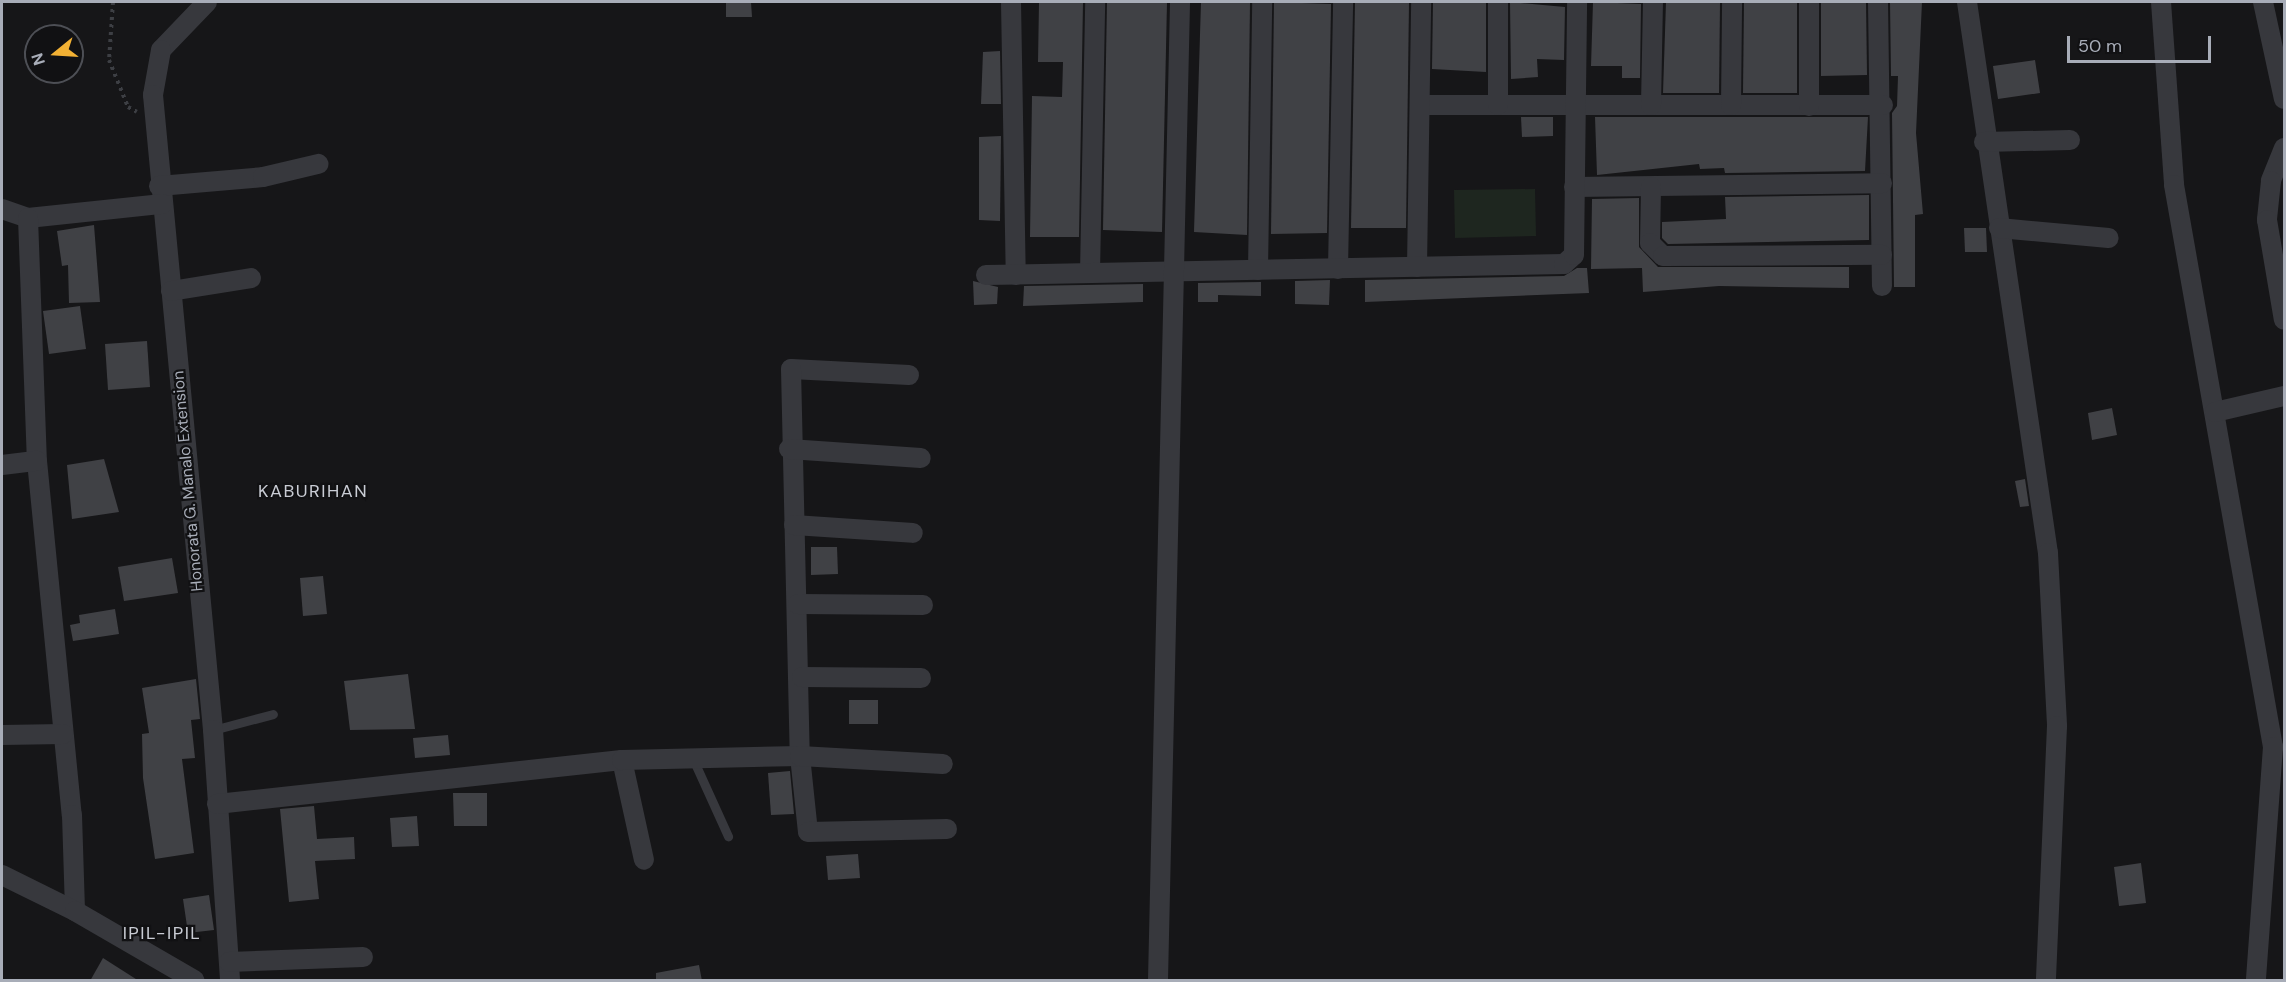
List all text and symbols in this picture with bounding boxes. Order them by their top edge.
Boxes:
north arrow [24,24,84,84]
scale bar [2070,24,2214,62]
text: 50 m [2078,34,2122,58]
text: N [27,50,50,68]
street label: Honorata G. Manalo Extension [169,370,207,592]
district label: KABURIHAN [258,480,368,502]
district label: IPIL-IPIL [123,922,201,944]

